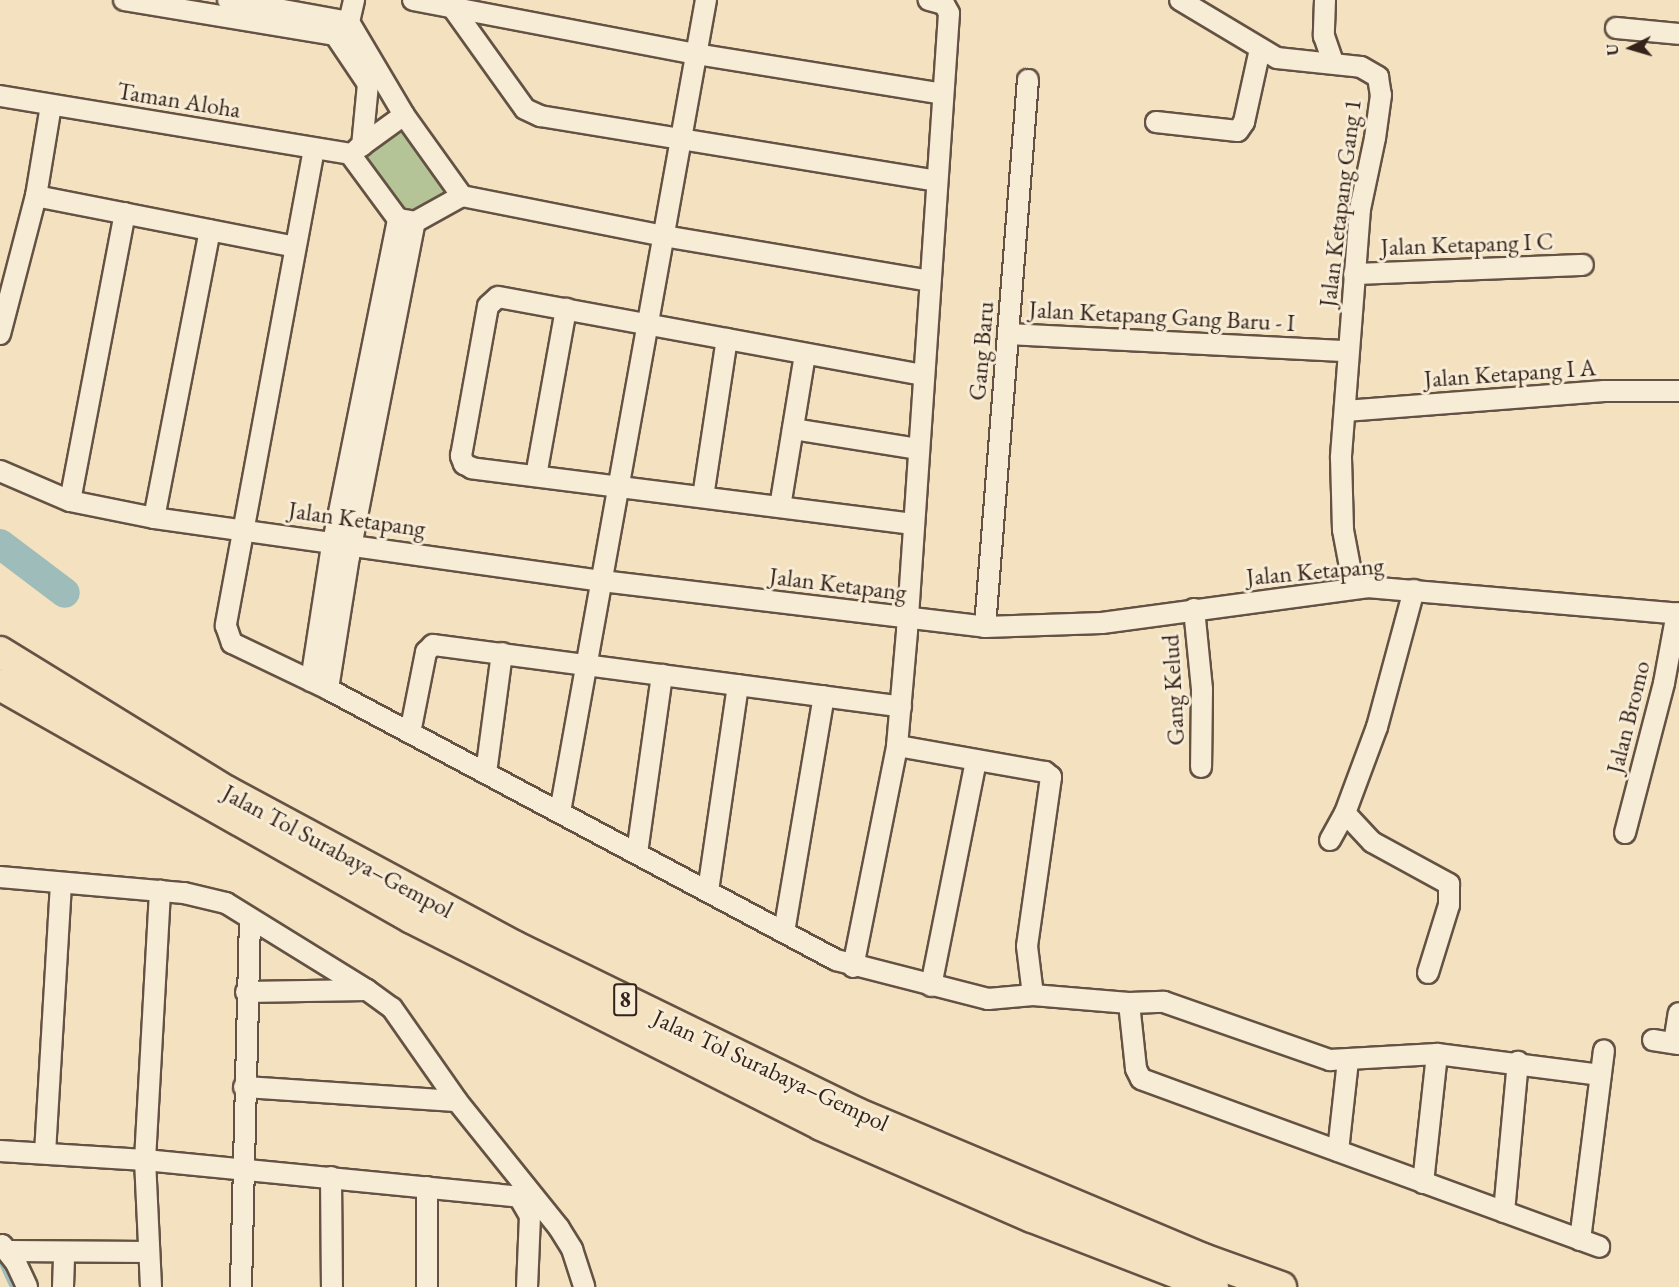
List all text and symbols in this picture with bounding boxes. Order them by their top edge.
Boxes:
north arrow [1601,18,1661,78]
text: U [1602,43,1624,56]
street label: Taman Aloha [115,76,243,124]
street label: Jalan Ketapang Gang 1 [1313,97,1367,309]
street label: Jalan Ketapang I C [1380,227,1554,261]
street label: Jalan Ketapang Gang Baru - I [1028,295,1296,337]
street label: Gang Baru [962,300,1000,402]
street label: Jalan Ketapang I A [1423,353,1597,393]
street label: Jalan Ketapang [287,495,427,543]
street label: Jalan Ketapang [1245,551,1385,591]
street label: Jalan Ketapang [768,561,908,607]
street label: Gang Kelud [1156,634,1190,746]
street label: Jalan Bromo [1600,658,1656,776]
street label: Jalan Tol Surabaya–Gempol [218,778,458,924]
road number: 8 [613,981,637,1019]
street label: Jalan Tol Surabaya–Gempol [648,1003,894,1137]

